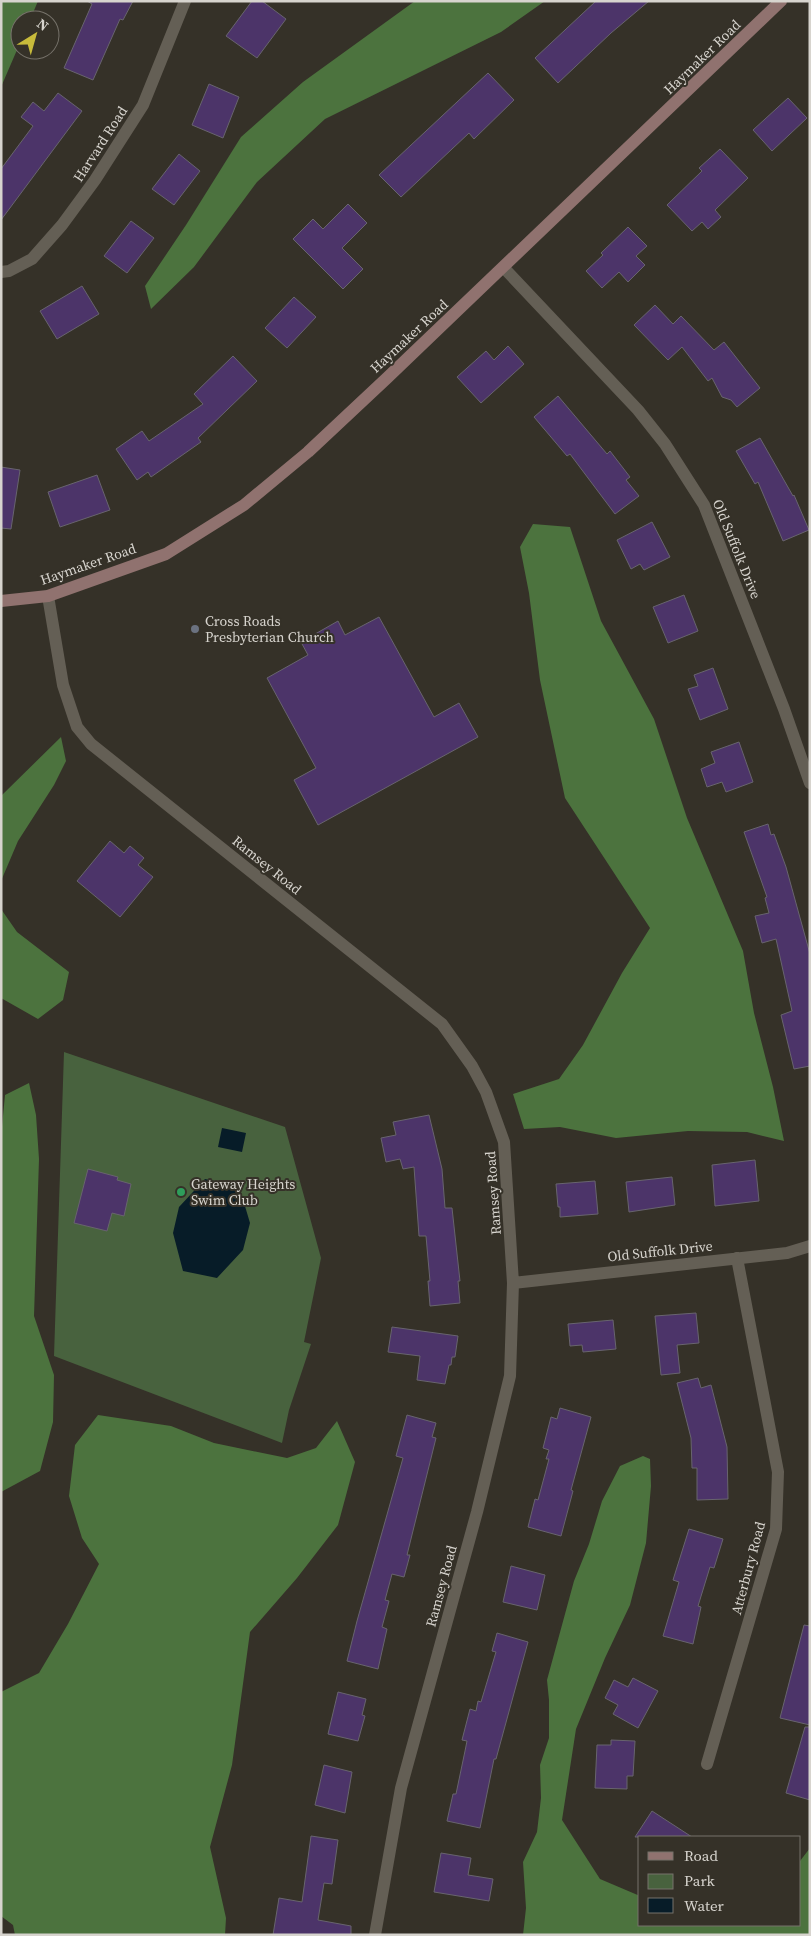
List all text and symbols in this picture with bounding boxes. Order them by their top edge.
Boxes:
north arrow [10,10,60,60]
text: N [33,14,53,36]
street label: Haymaker Road [659,15,745,99]
street label: Harvard Road [68,102,132,186]
street label: Haymaker Road [366,295,452,377]
street label: Old Suffolk Drive [708,496,766,602]
street label: Haymaker Road [37,538,139,590]
place label: Cross Roads Presbyterian Church [205,611,334,647]
marker: Cross Roads Presbyterian Church [189,623,201,635]
street label: Ramsey Road [228,831,306,899]
street label: Ramsey Road [480,1150,506,1236]
place label: Gateway Heights Swim Club [191,1174,295,1210]
marker: Gateway Heights Swim Club [175,1186,187,1198]
street label: Old Suffolk Drive [606,1236,714,1266]
street label: Atterbury Road [726,1519,770,1617]
street label: Ramsey Road [420,1543,462,1629]
legend [638,1836,801,1926]
text: Road [684,1845,718,1866]
text: Park [684,1870,716,1891]
text: Water [684,1895,725,1916]

